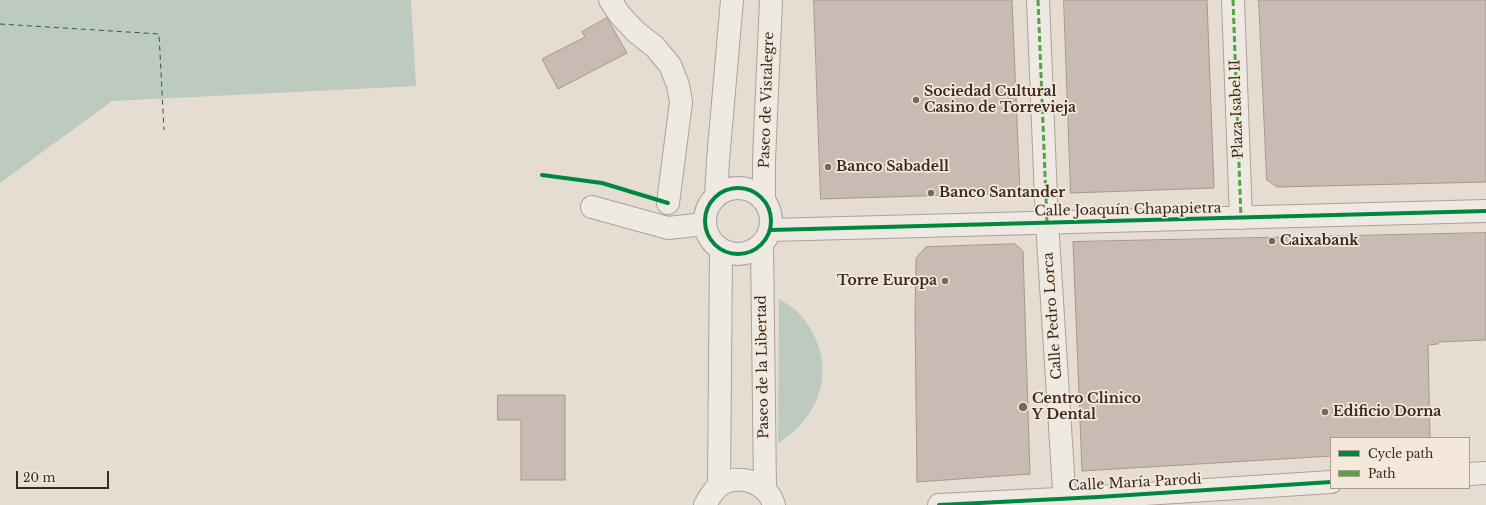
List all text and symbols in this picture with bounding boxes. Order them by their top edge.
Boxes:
street label: Paseo de Vistalegre [756,31,778,169]
street label: Plaza Isabel II [1227,59,1247,159]
place label: Sociedad Cultural Casino de Torrevieja [924,84,1076,116]
marker: Sociedad Cultural Casino de Torrevieja [911,95,921,105]
place label: Banco Sabadell [836,159,949,175]
marker: Banco Sabadell [823,162,833,172]
place label: Banco Santander [939,185,1065,201]
marker: Banco Santander [926,188,936,198]
street label: Calle Joaquín Chapapietra [1034,200,1222,220]
place label: Caixabank [1280,233,1359,249]
marker: Caixabank [1267,236,1277,246]
street label: Calle Pedro Lorca [1040,252,1066,380]
place label: Torre Europa [837,273,937,289]
marker: Torre Europa [940,276,950,286]
street label: Paseo de la Libertad [753,295,773,439]
place label: Centro Clinico Y Dental [1032,391,1141,424]
marker: Centro Clinico Y Dental [1017,401,1029,413]
place label: Edificio Dorna [1333,404,1441,420]
marker: Edificio Dorna [1320,407,1330,417]
legend [1330,437,1470,489]
text: Cycle path [1368,446,1433,461]
scale bar [18,463,111,489]
text: Path [1368,466,1396,481]
text: 20 m [23,470,55,485]
street label: Calle María Parodi [1068,471,1202,495]

